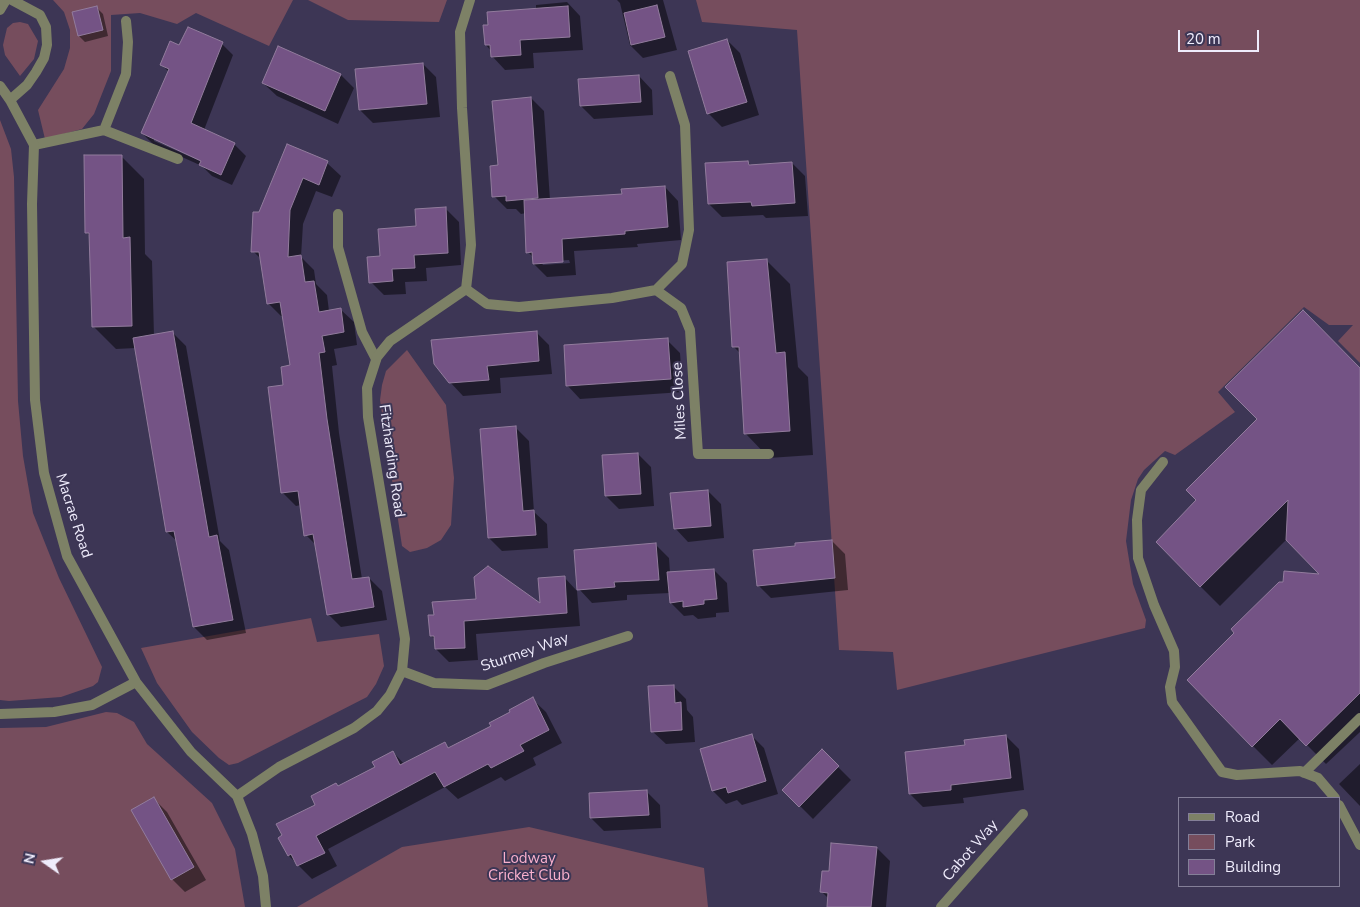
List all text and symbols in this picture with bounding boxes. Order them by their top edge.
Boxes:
scale bar [1180,20,1261,52]
text: 20 m [1186,29,1221,49]
street label: Miles Close [669,362,691,440]
street label: Fitzharding Road [374,403,408,519]
street label: Macrae Road [51,472,95,560]
street label: Sturmey Way [479,630,571,676]
legend [1178,797,1340,887]
text: Road [1225,807,1260,827]
street label: Cabot Way [940,817,1002,885]
text: Park [1225,832,1255,852]
north arrow [20,837,70,887]
park label: Lodway Cricket Club [488,850,570,885]
text: N [19,851,40,866]
text: Building [1225,857,1281,877]

